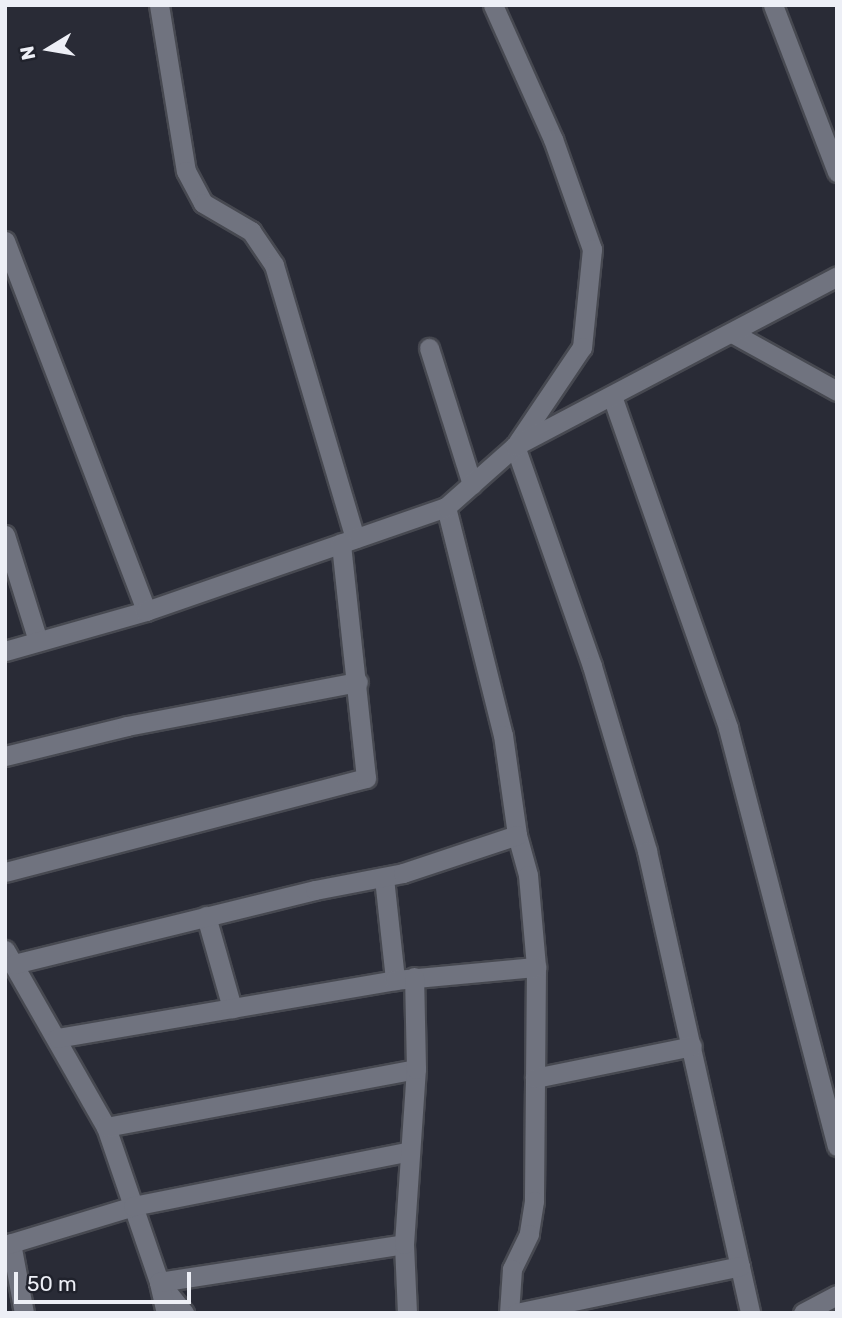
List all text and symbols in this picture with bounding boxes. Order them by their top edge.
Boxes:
north arrow [14,14,84,84]
text: N [15,44,40,62]
scale bar [18,1258,194,1302]
text: 50 m [27,1271,77,1296]

